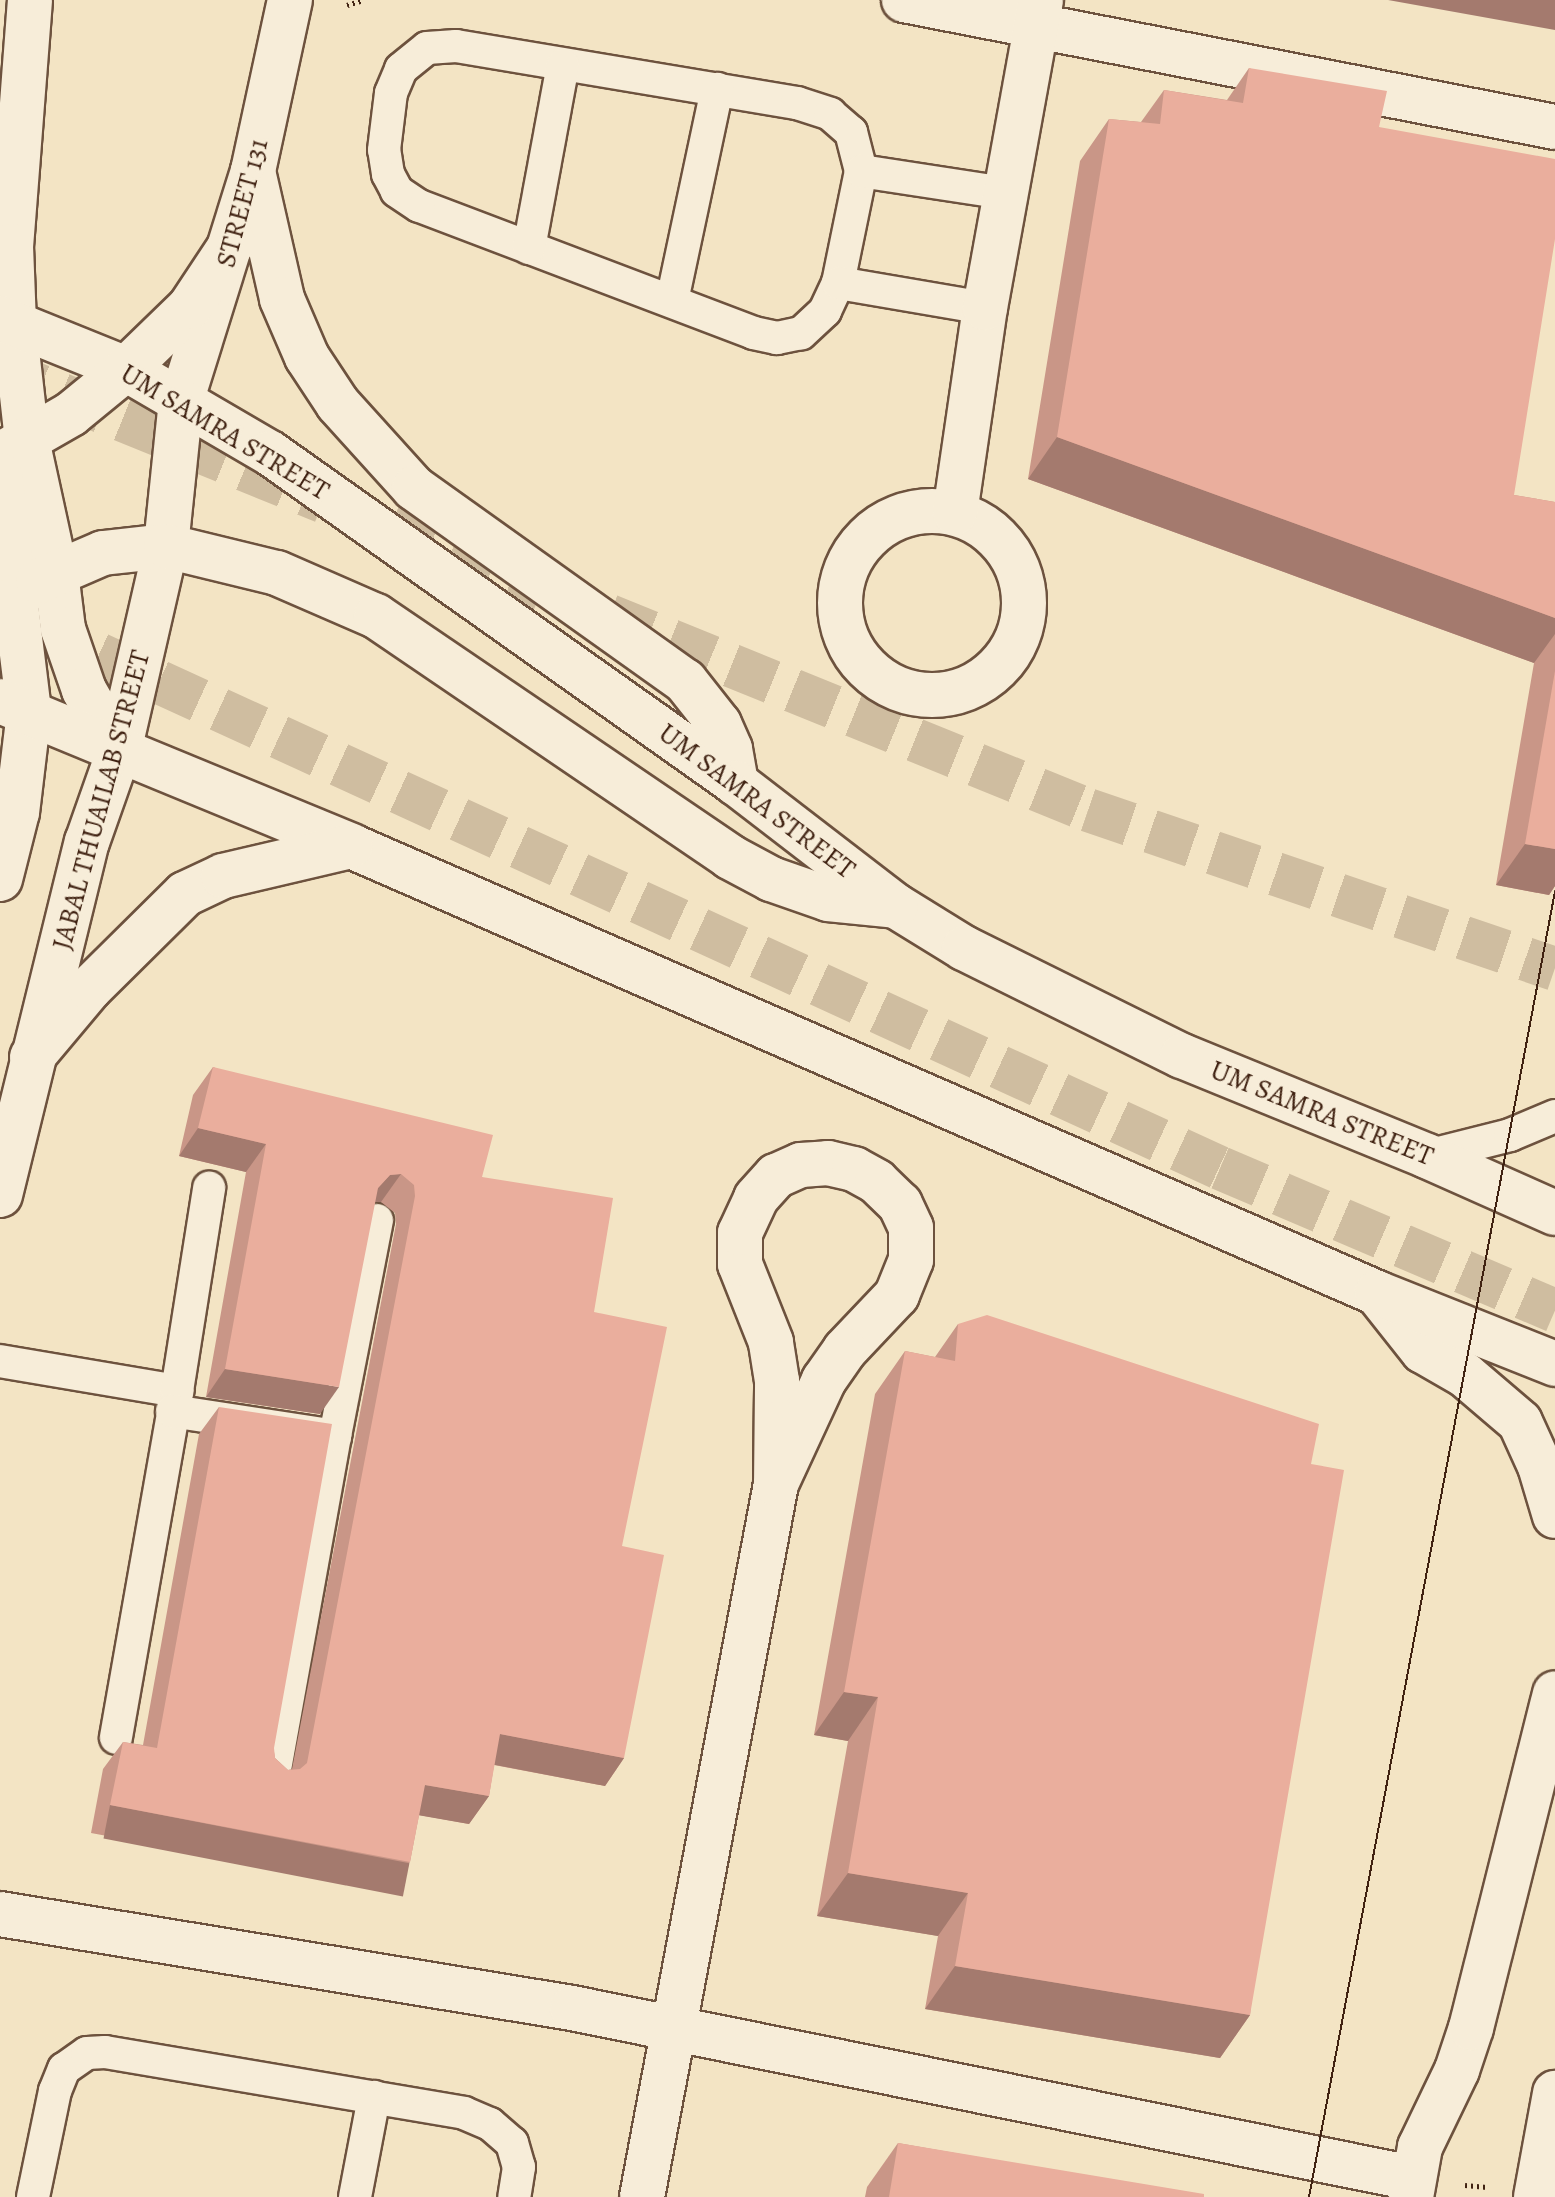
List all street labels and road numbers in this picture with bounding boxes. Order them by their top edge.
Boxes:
street label: STREET 131 [209,135,275,271]
street label: UM SAMRA STREET [114,356,336,508]
street label: JABAL THUAILAB STREET [45,647,157,953]
street label: UM SAMRA STREET [652,716,862,886]
street label: UM SAMRA STREET [1205,1053,1439,1173]

